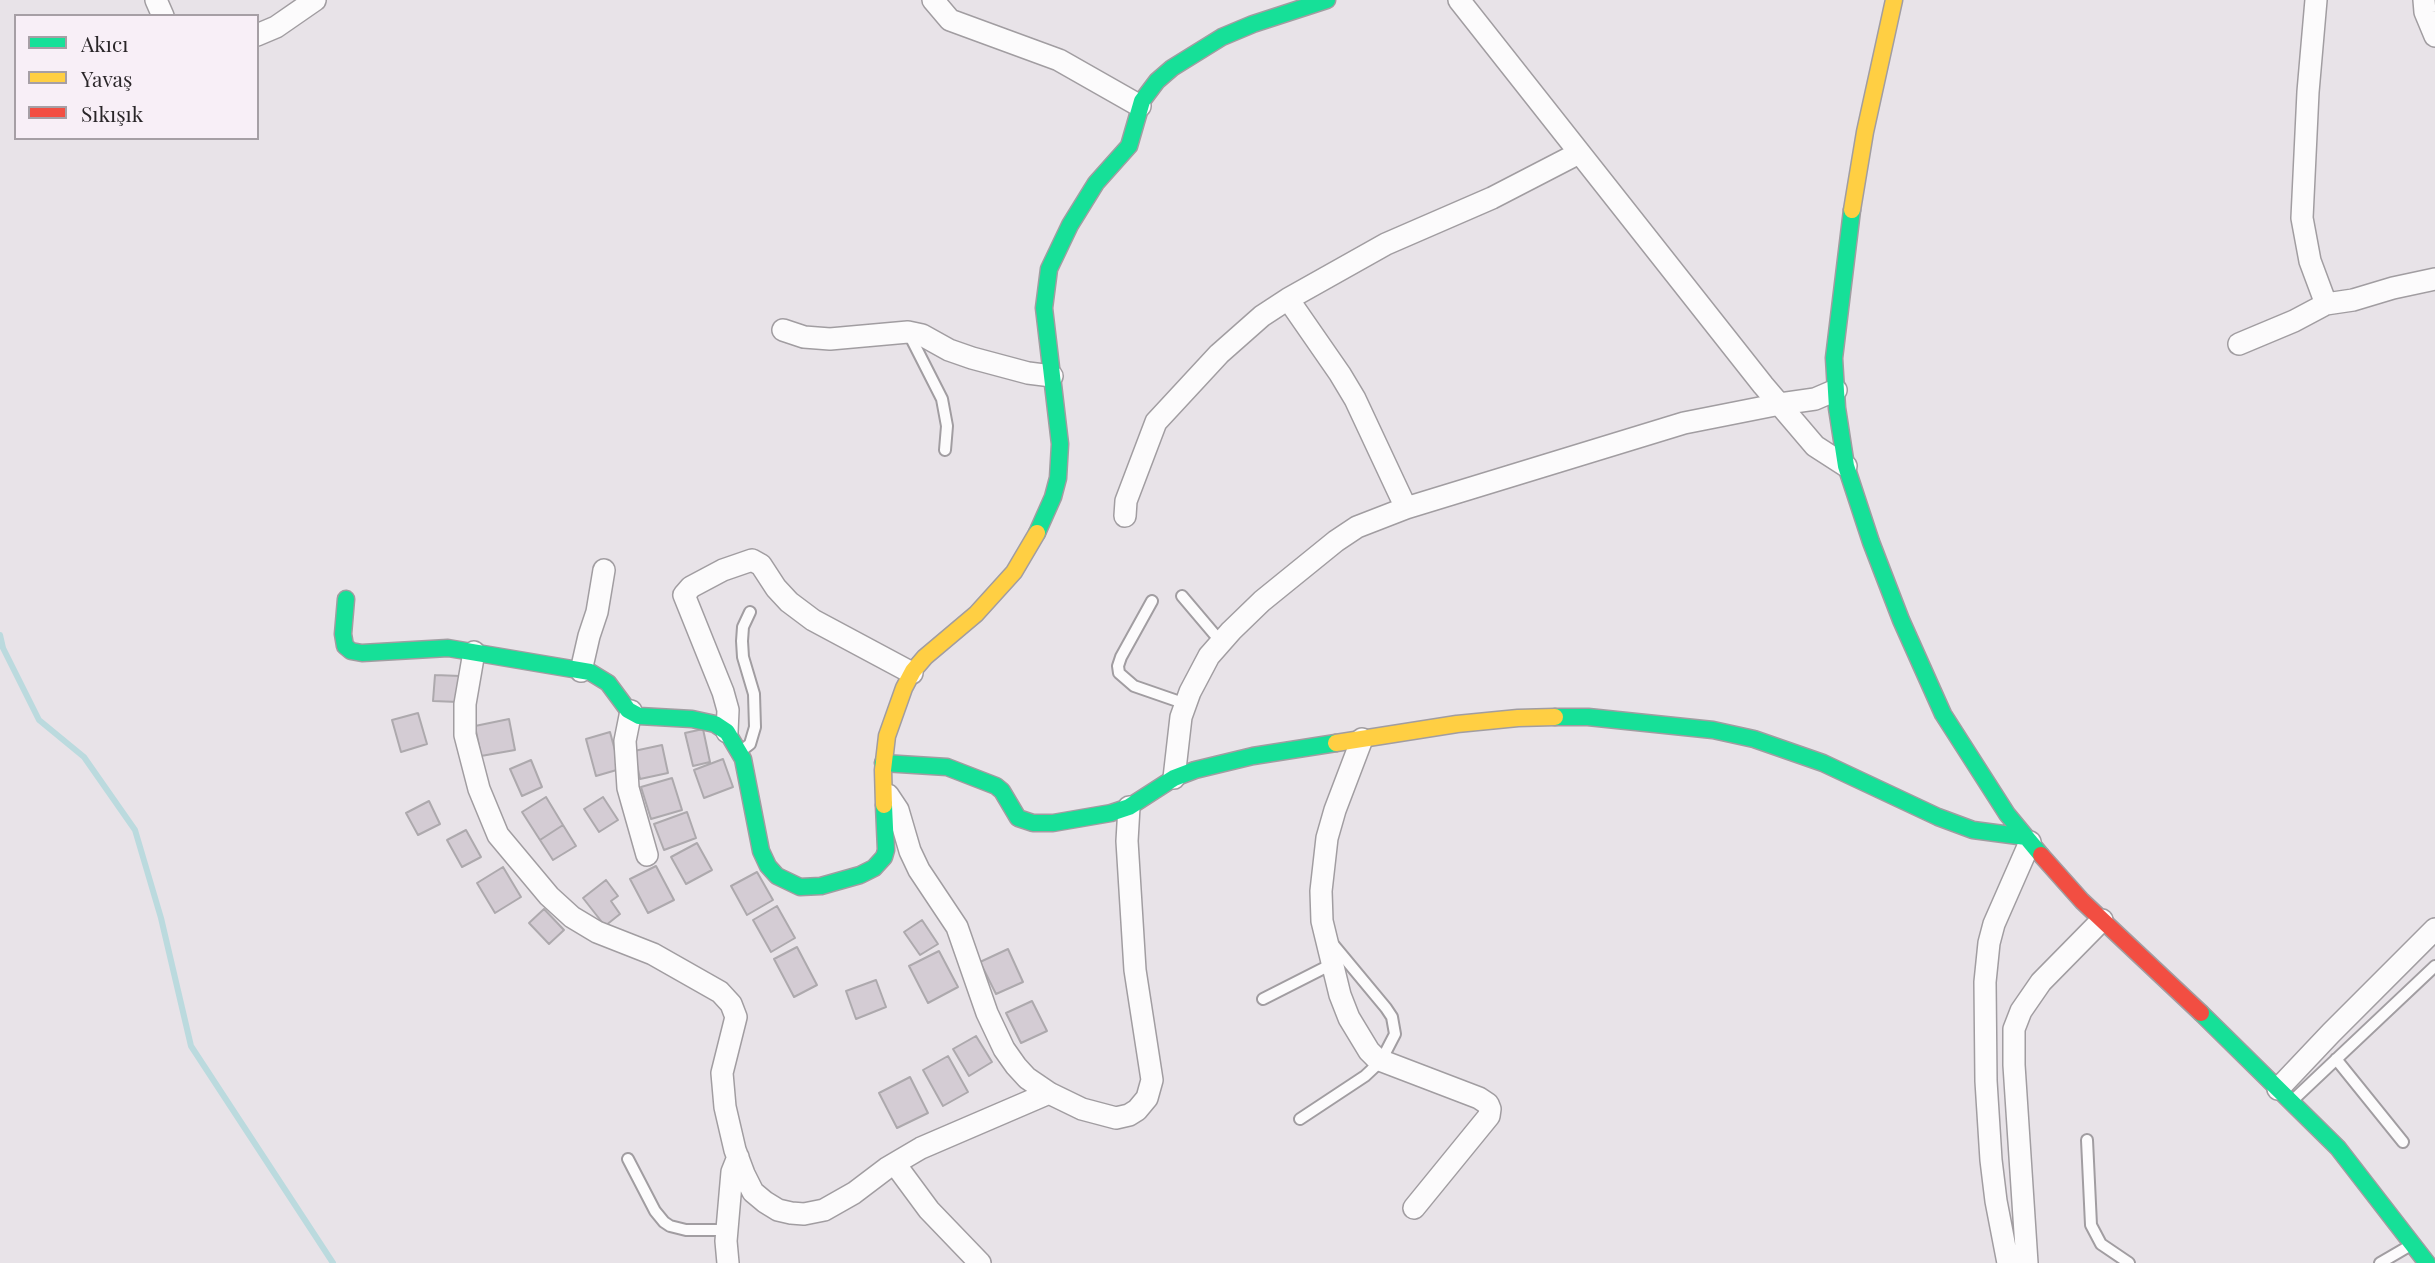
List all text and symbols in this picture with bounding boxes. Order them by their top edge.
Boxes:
legend [14,14,259,140]
text: Akıcı [81,29,128,57]
text: Yavaş [81,64,132,92]
text: Sıkışık [81,99,143,127]

